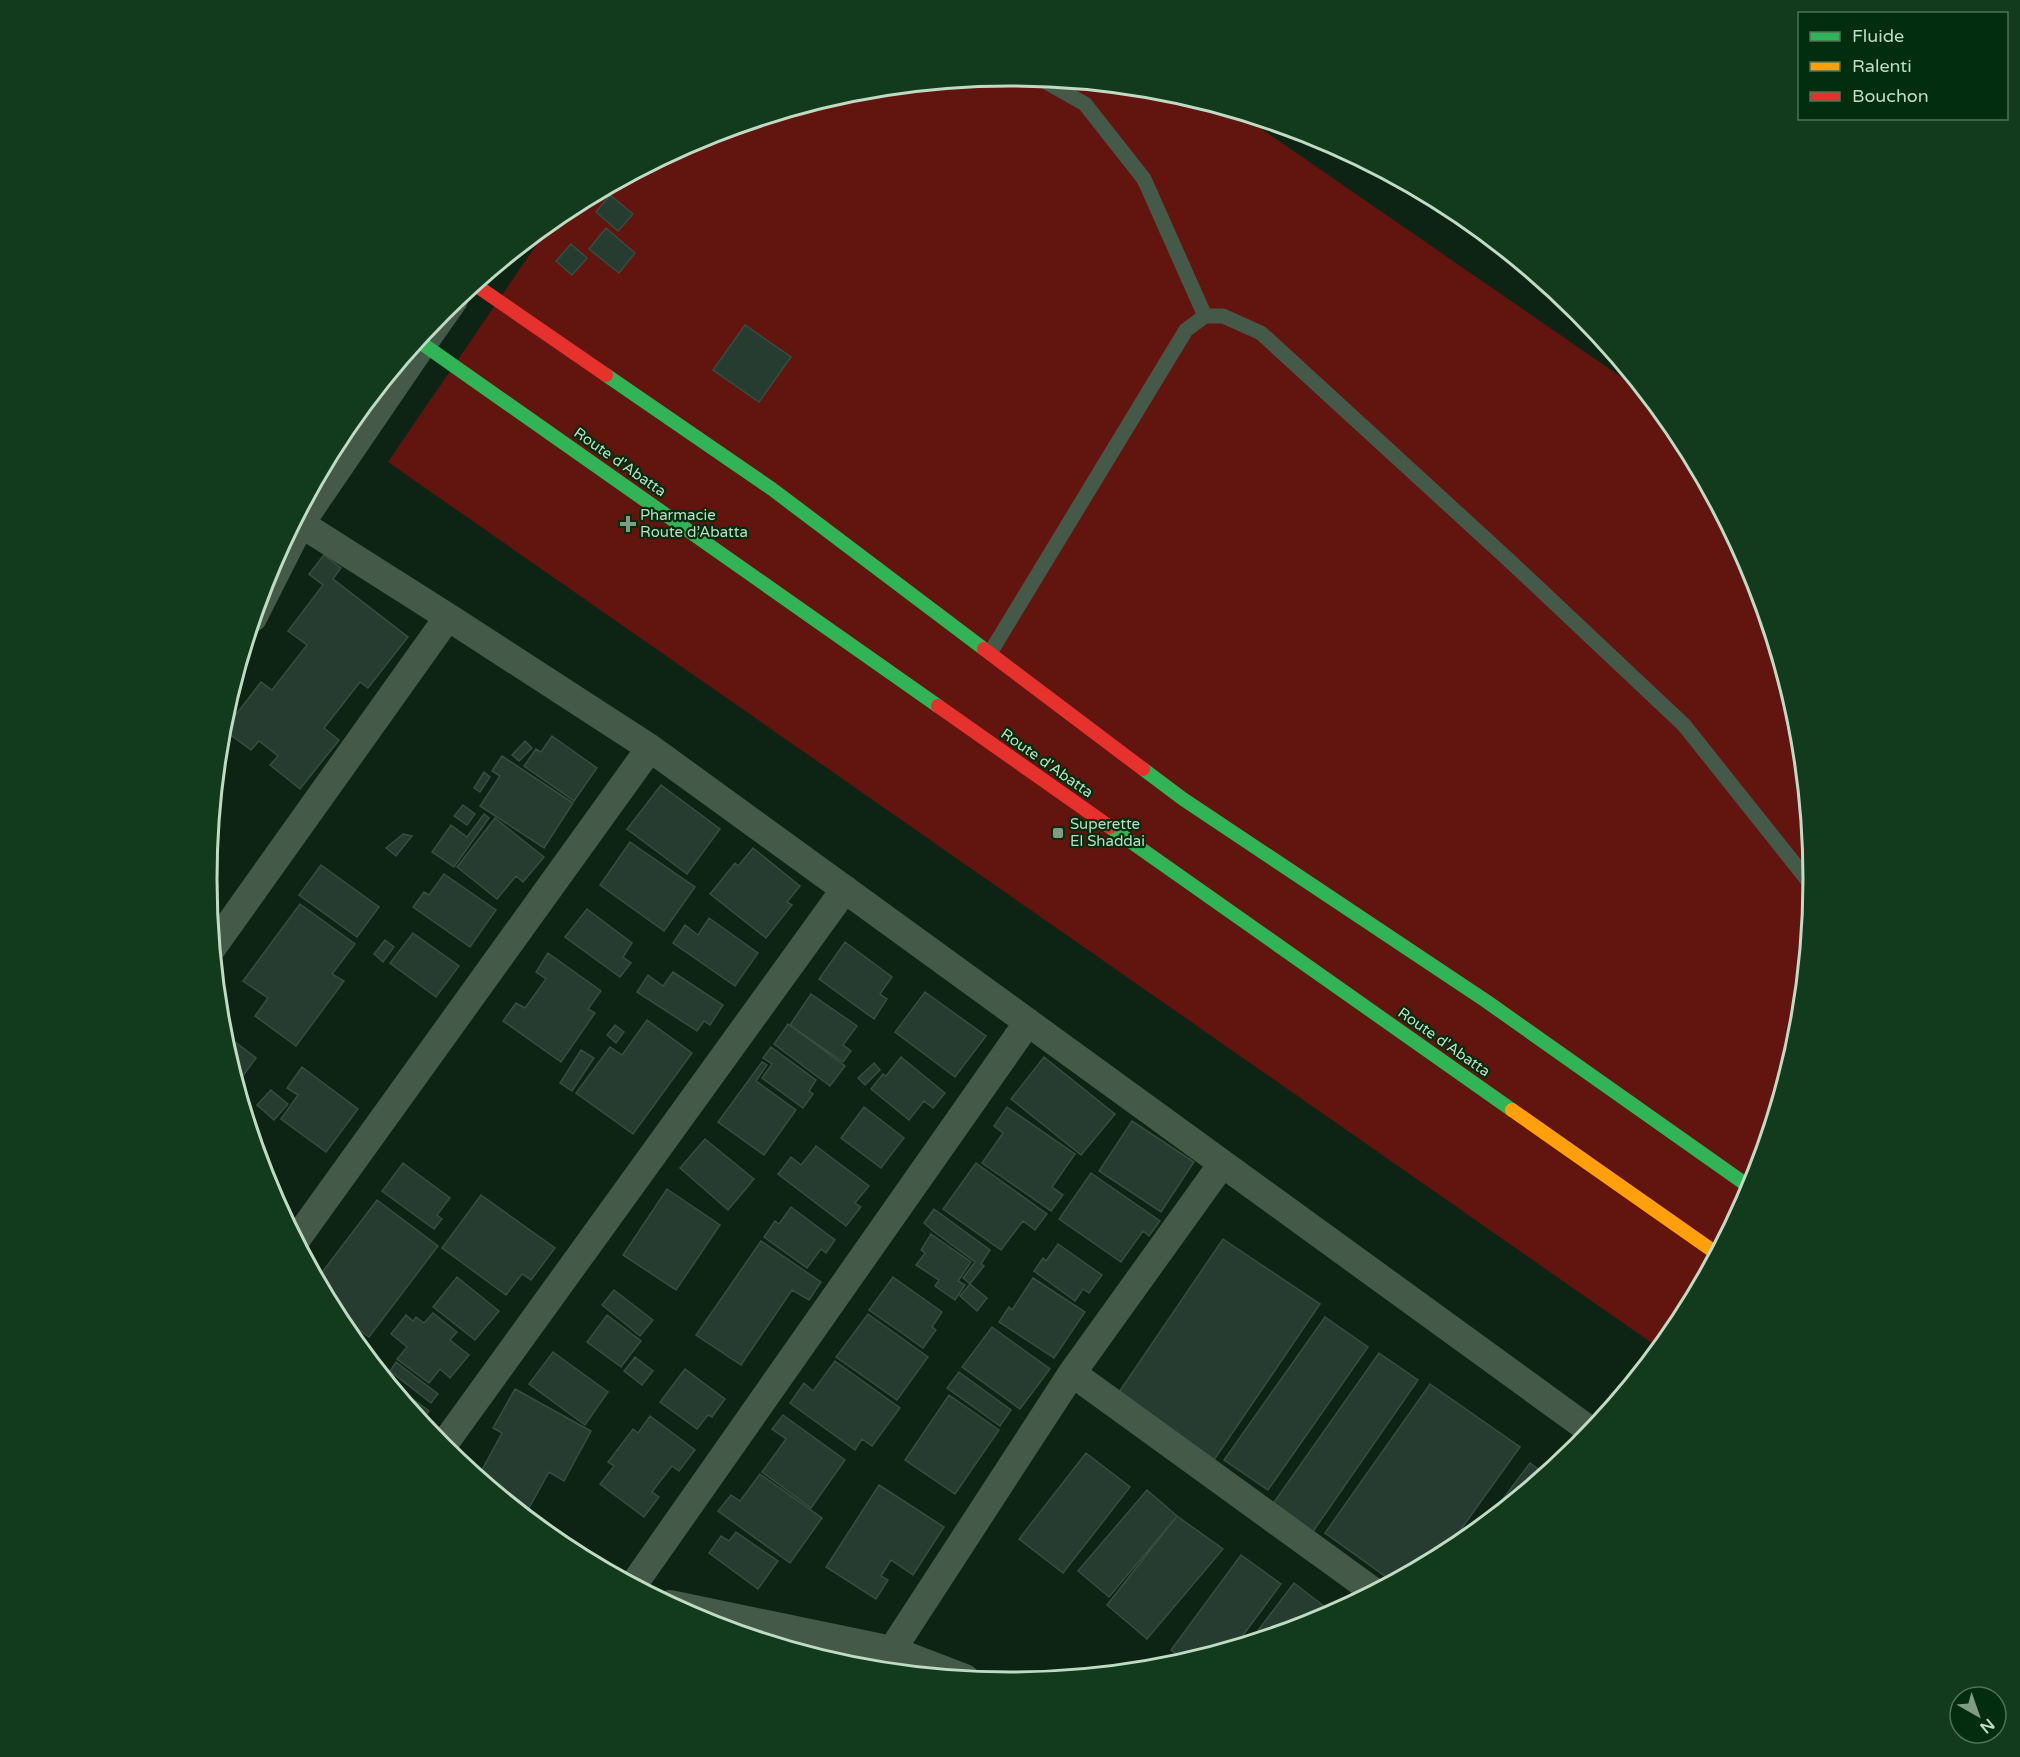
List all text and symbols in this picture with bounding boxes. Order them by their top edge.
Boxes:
legend [1798,12,2008,120]
text: Fluide [1852,25,1904,47]
text: Ralenti [1852,55,1912,77]
text: Bouchon [1852,85,1929,107]
street label: Route d'Abatta [570,424,670,500]
place label: Pharmacie Route d’Abatta [640,506,748,541]
marker: Pharmacie Route d’Abatta [621,517,635,531]
street label: Route d'Abatta [997,725,1097,801]
place label: Superette El Shaddai [1070,815,1145,850]
marker: Superette El Shaddai [1051,826,1065,840]
street label: Route d'Abatta [1394,1004,1494,1080]
north arrow [1948,1685,2008,1745]
text: N [1976,1714,1998,1738]

